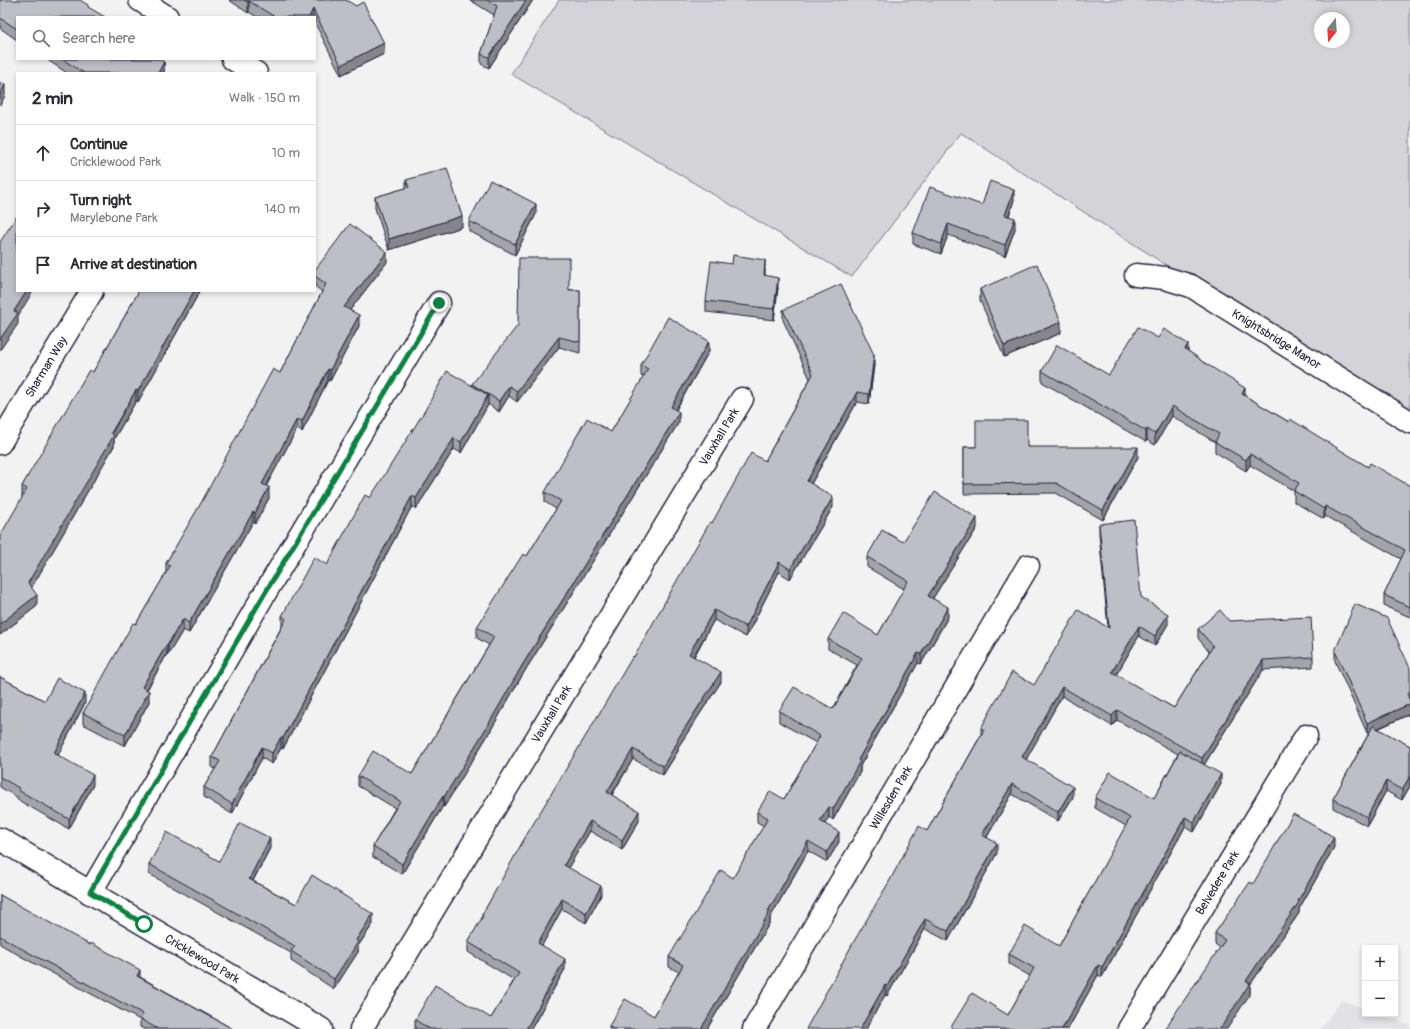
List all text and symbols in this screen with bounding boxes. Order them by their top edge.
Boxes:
north arrow [1314,12,1350,48]
search box [16,16,316,60]
icon: search [30,27,52,49]
text: Search here [62,29,135,48]
text: 2 min [32,88,73,109]
text: Walk · 150 m [229,90,300,106]
text: Continue [70,135,128,154]
icon: ahead [32,142,54,164]
text: 10 m [272,145,300,161]
text: Cricklewood Park [70,154,161,170]
text: Turn right [70,191,131,210]
icon: right [32,198,54,220]
text: 140 m [264,201,300,217]
text: Marylebone Park [70,210,158,226]
icon: arrive [32,254,54,276]
text: Arrive at destination [70,255,197,274]
route end [430,294,448,312]
street label: Knightsbridge Manor [1229,306,1325,373]
street label: Sharman Way [22,334,70,400]
street label: Vauxhall Park [696,405,742,469]
street label: Vauxhall Park [528,682,575,746]
street label: Willesden Park [866,763,916,832]
street label: Belvedere Park [1192,848,1243,918]
route start [135,915,153,933]
street label: Cricklewood Park [162,931,242,987]
map controls [1362,945,1398,1017]
button: + [1362,945,1398,981]
button: − [1362,981,1398,1017]

